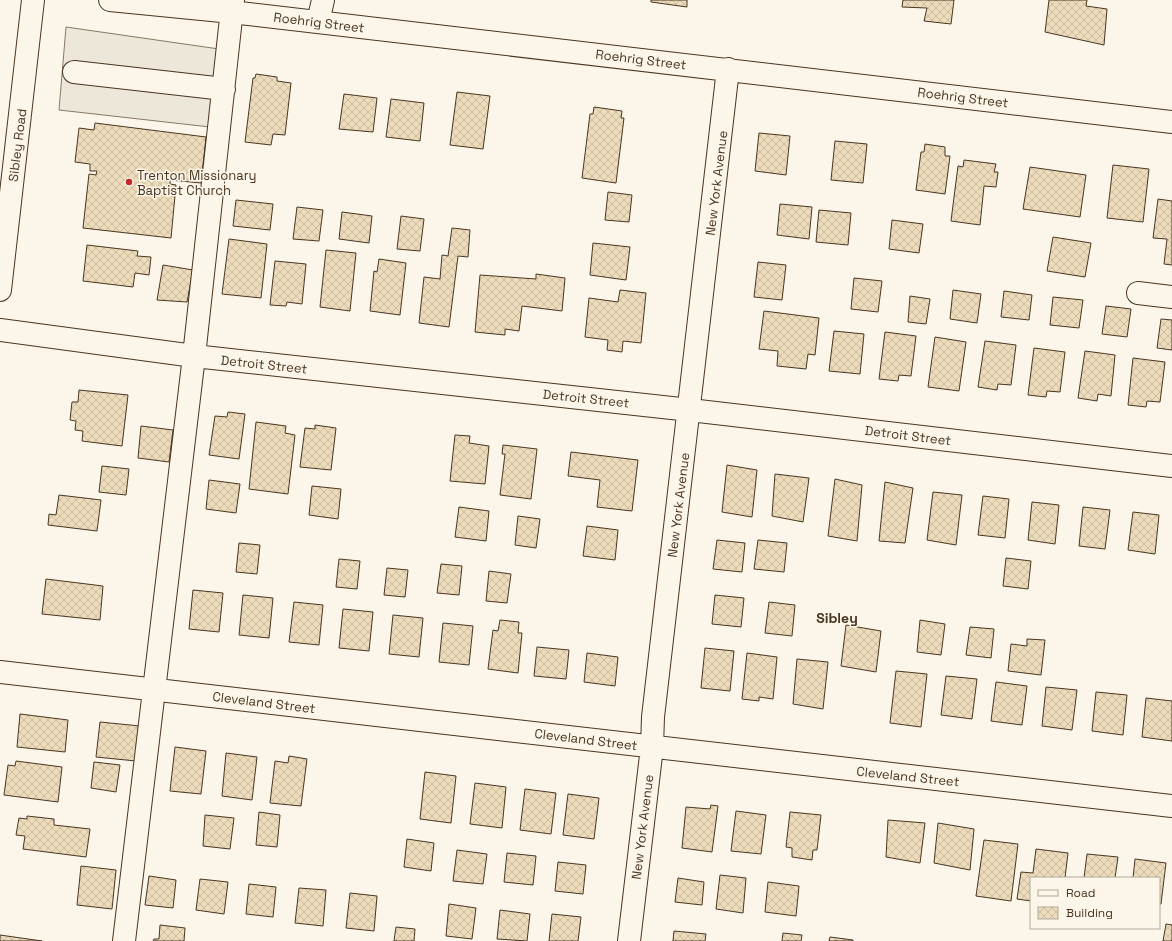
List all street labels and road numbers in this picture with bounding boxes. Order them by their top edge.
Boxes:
street label: Roehrig Street [273,8,365,37]
street label: Roehrig Street [595,45,687,74]
street label: Roehrig Street [917,83,1009,112]
street label: Sibley Road [5,107,30,183]
street label: New York Avenue [702,130,731,237]
street label: Detroit Street [220,351,308,377]
street label: Detroit Street [542,385,630,411]
street label: Detroit Street [864,422,952,449]
street label: New York Avenue [664,452,693,559]
street label: Cleveland Street [212,688,316,717]
street label: Cleveland Street [534,725,638,754]
street label: Cleveland Street [856,763,960,790]
street label: New York Avenue [628,774,657,881]

